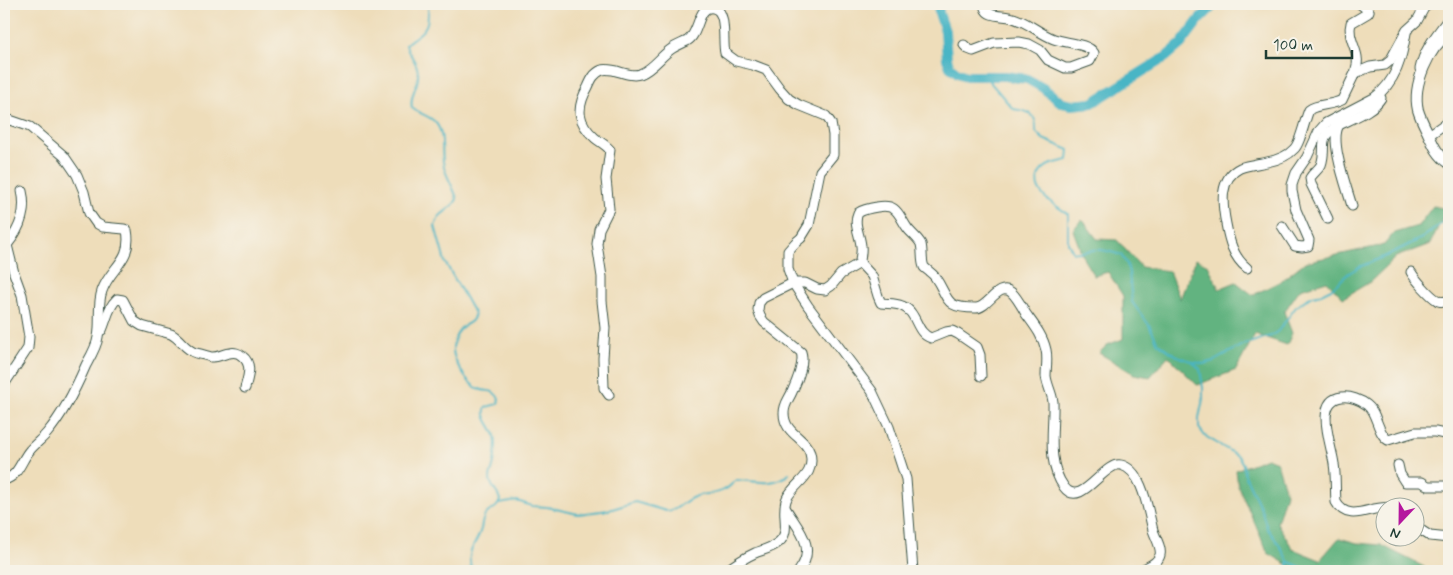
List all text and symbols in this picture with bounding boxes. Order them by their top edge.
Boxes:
scale bar [1266,28,1352,60]
text: 100 m [1273,36,1313,56]
north arrow [1376,498,1426,548]
text: N [1388,523,1403,543]

